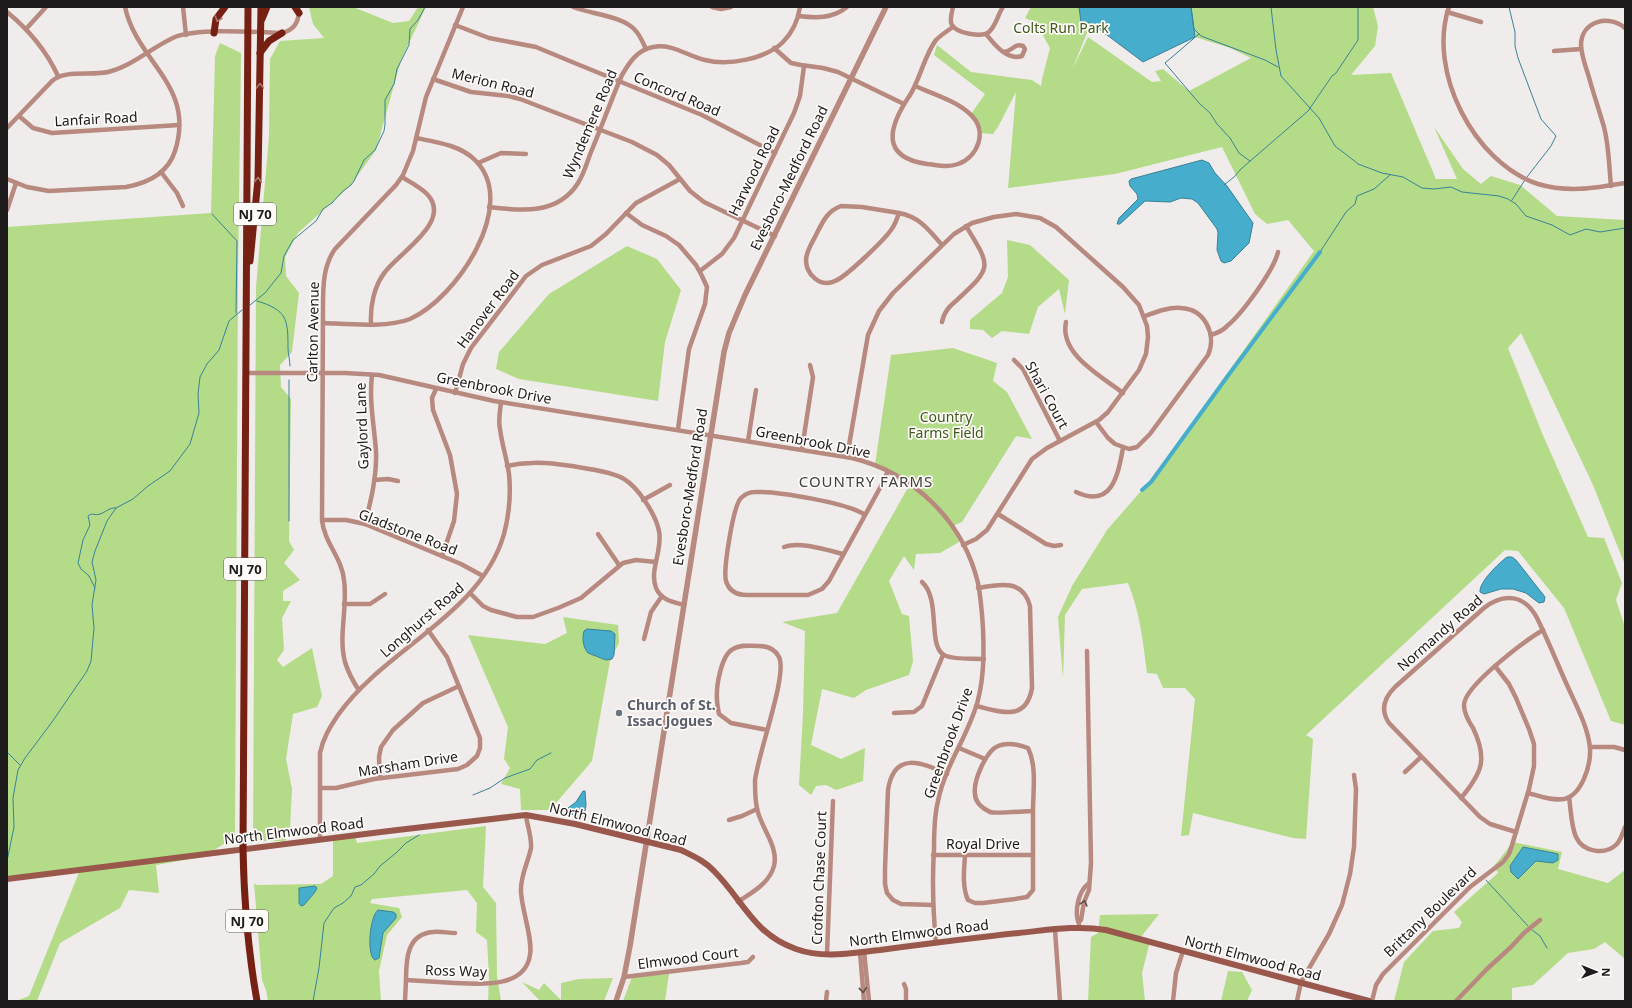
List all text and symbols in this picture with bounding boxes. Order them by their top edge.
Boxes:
one-way arrow [214,15,222,22]
park label: Colts Run Park [1013,18,1109,37]
street label: Merion Road [450,63,536,102]
street label: Wyndemere Road [558,66,621,181]
street label: Concord Road [631,67,724,120]
one-way arrow [256,83,264,89]
street label: Evesboro-Medford Road [745,102,832,253]
street label: Lanfair Road [54,107,138,130]
street label: Harwood Road [724,123,784,219]
one-way arrow [254,177,262,183]
road number: NJ 70 [234,203,276,225]
street label: Hanover Road [452,266,523,352]
street label: Carlton Avenue [302,281,323,383]
street label: Shari Court [1021,358,1074,432]
street label: Greenbrook Drive [435,367,553,408]
street label: Gaylord Lane [350,382,373,470]
street label: Evesboro-Medford Road [668,407,711,567]
park label: Country Farms Field [908,407,984,442]
street label: Greenbrook Drive [754,421,872,462]
district label: COUNTRY FARMS [799,471,933,491]
street label: Gladstone Road [356,504,460,559]
road number: NJ 70 [224,558,266,580]
street label: Longhurst Road [376,578,468,661]
street label: Normandy Road [1393,590,1486,675]
street label: Greenbrook Drive [919,685,976,801]
place label: Church of St. Issac Jogues [627,695,716,730]
marker: Church of St. Issac Jogues [614,708,624,718]
street label: Marsham Drive [357,746,459,781]
street label: North Elmwood Road [548,797,689,850]
street label: Crofton Chase Court [807,811,830,945]
street label: North Elmwood Road [223,813,365,848]
street label: Royal Drive [946,834,1020,853]
street label: Brittany Boulevard [1379,862,1480,961]
one-way arrow [1079,900,1088,907]
road number: NJ 70 [226,910,268,932]
street label: North Elmwood Road [848,915,990,950]
street label: North Elmwood Road [1183,930,1323,985]
street label: Elmwood Court [636,942,739,973]
north arrow [1576,952,1616,992]
street label: Ross Way [425,960,488,981]
text: N [1599,968,1614,977]
one-way arrow [858,987,867,993]

